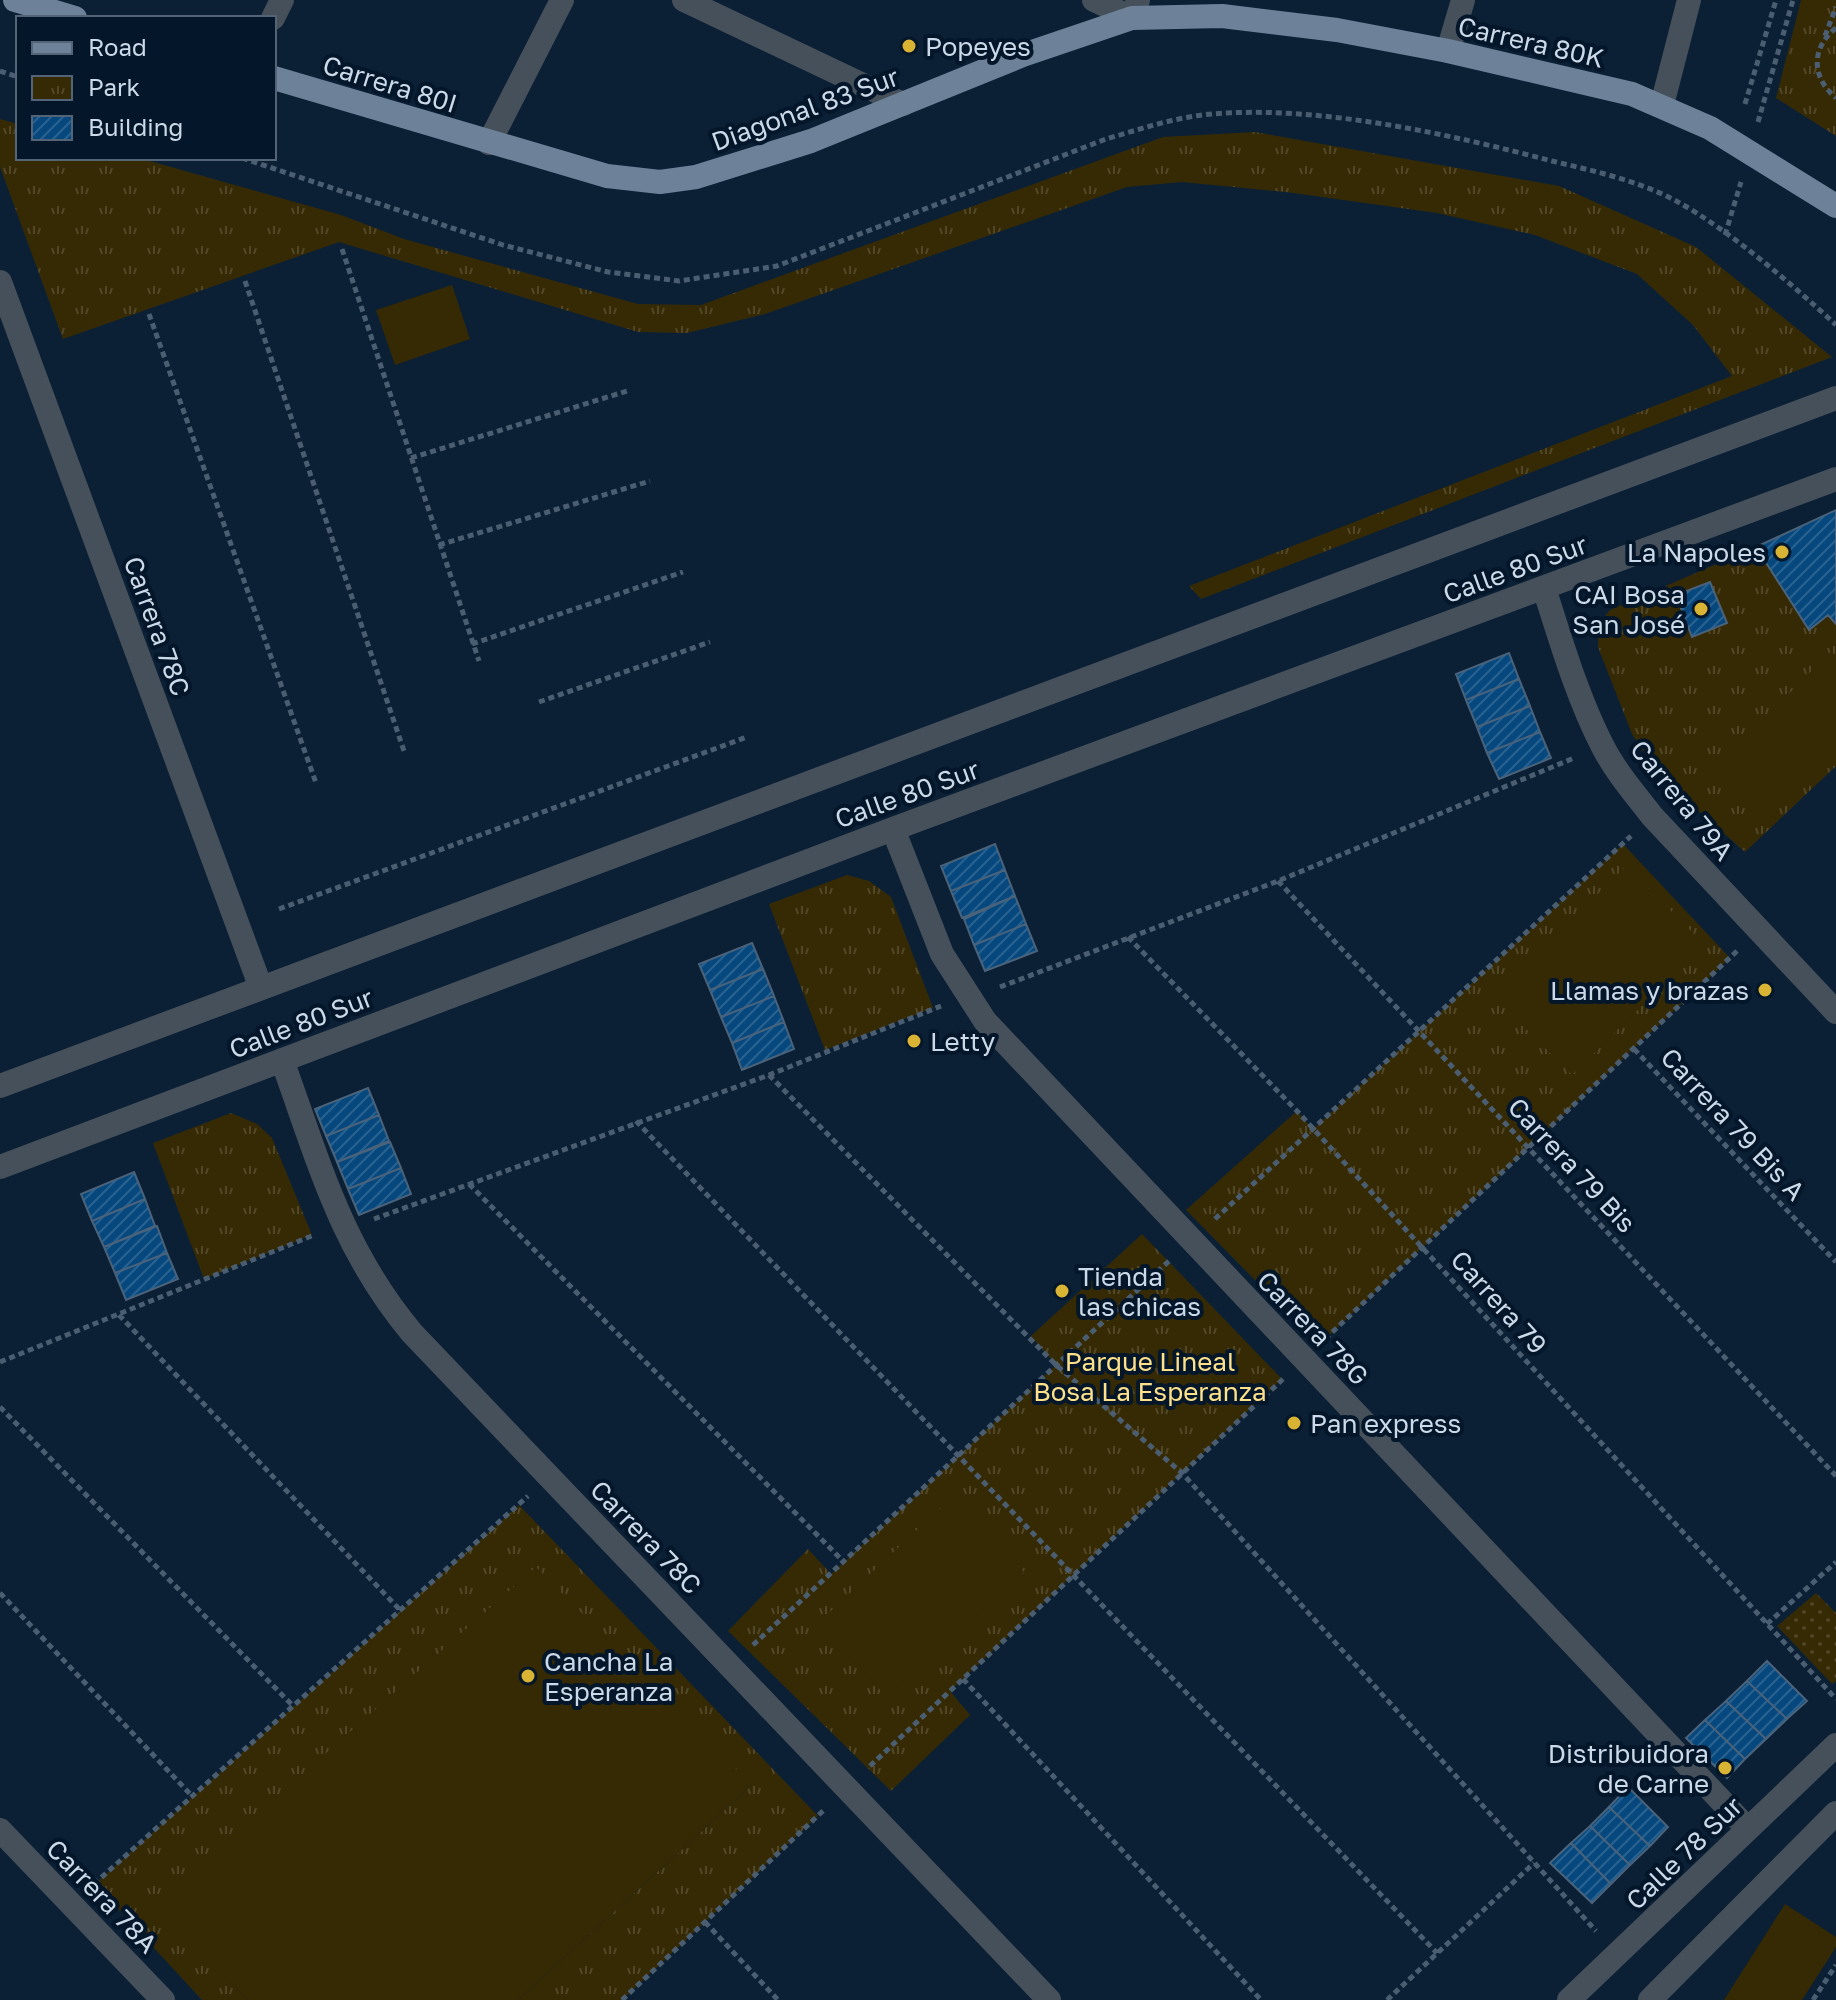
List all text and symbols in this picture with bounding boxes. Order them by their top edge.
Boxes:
street label: Carrera 80K [1455,10,1607,74]
legend [16,16,276,160]
place label: Popeyes [925,31,1031,62]
text: Road [88,32,147,61]
marker: Popeyes [900,37,918,55]
street label: Carrera 80I [319,49,461,119]
street label: Diagonal 83 Sur [707,61,903,157]
text: Park [88,72,140,101]
text: Building [88,112,183,141]
street label: Calle 80 Sur [1439,529,1591,609]
place label: La Napoles [1627,537,1766,568]
marker: La Napoles [1773,543,1791,561]
street label: Carrera 78C [117,552,197,700]
place label: CAI Bosa San José [1572,579,1685,640]
marker: CAI Bosa San José [1692,600,1710,618]
street label: Carrera 79A [1624,734,1740,866]
street label: Calle 80 Sur [831,754,983,834]
place label: Llamas y brazas [1550,975,1749,1006]
street label: Calle 80 Sur [225,981,377,1065]
marker: Llamas y brazas [1756,981,1774,999]
place label: Letty [930,1026,996,1057]
marker: Letty [905,1032,923,1050]
street label: Carrera 79 Bis A [1655,1042,1811,1206]
street label: Carrera 79 Bis [1502,1091,1642,1239]
street label: Carrera 79 [1445,1244,1553,1360]
place label: Tienda las chicas [1078,1261,1201,1322]
street label: Carrera 78G [1251,1265,1375,1391]
marker: Tienda las chicas [1053,1282,1071,1300]
park label: Parque Lineal Bosa La Esperanza [1033,1346,1267,1407]
place label: Pan express [1310,1408,1461,1439]
marker: Pan express [1285,1414,1303,1432]
street label: Carrera 78C [584,1474,708,1600]
place label: Cancha La Esperanza [544,1646,673,1707]
marker: Cancha La Esperanza [519,1667,537,1685]
place label: Distribuidora de Carne [1548,1738,1709,1799]
marker: Distribuidora de Carne [1716,1759,1734,1777]
street label: Calle 78 Sur [1620,1790,1748,1916]
street label: Carrera 78A [40,1833,164,1959]

